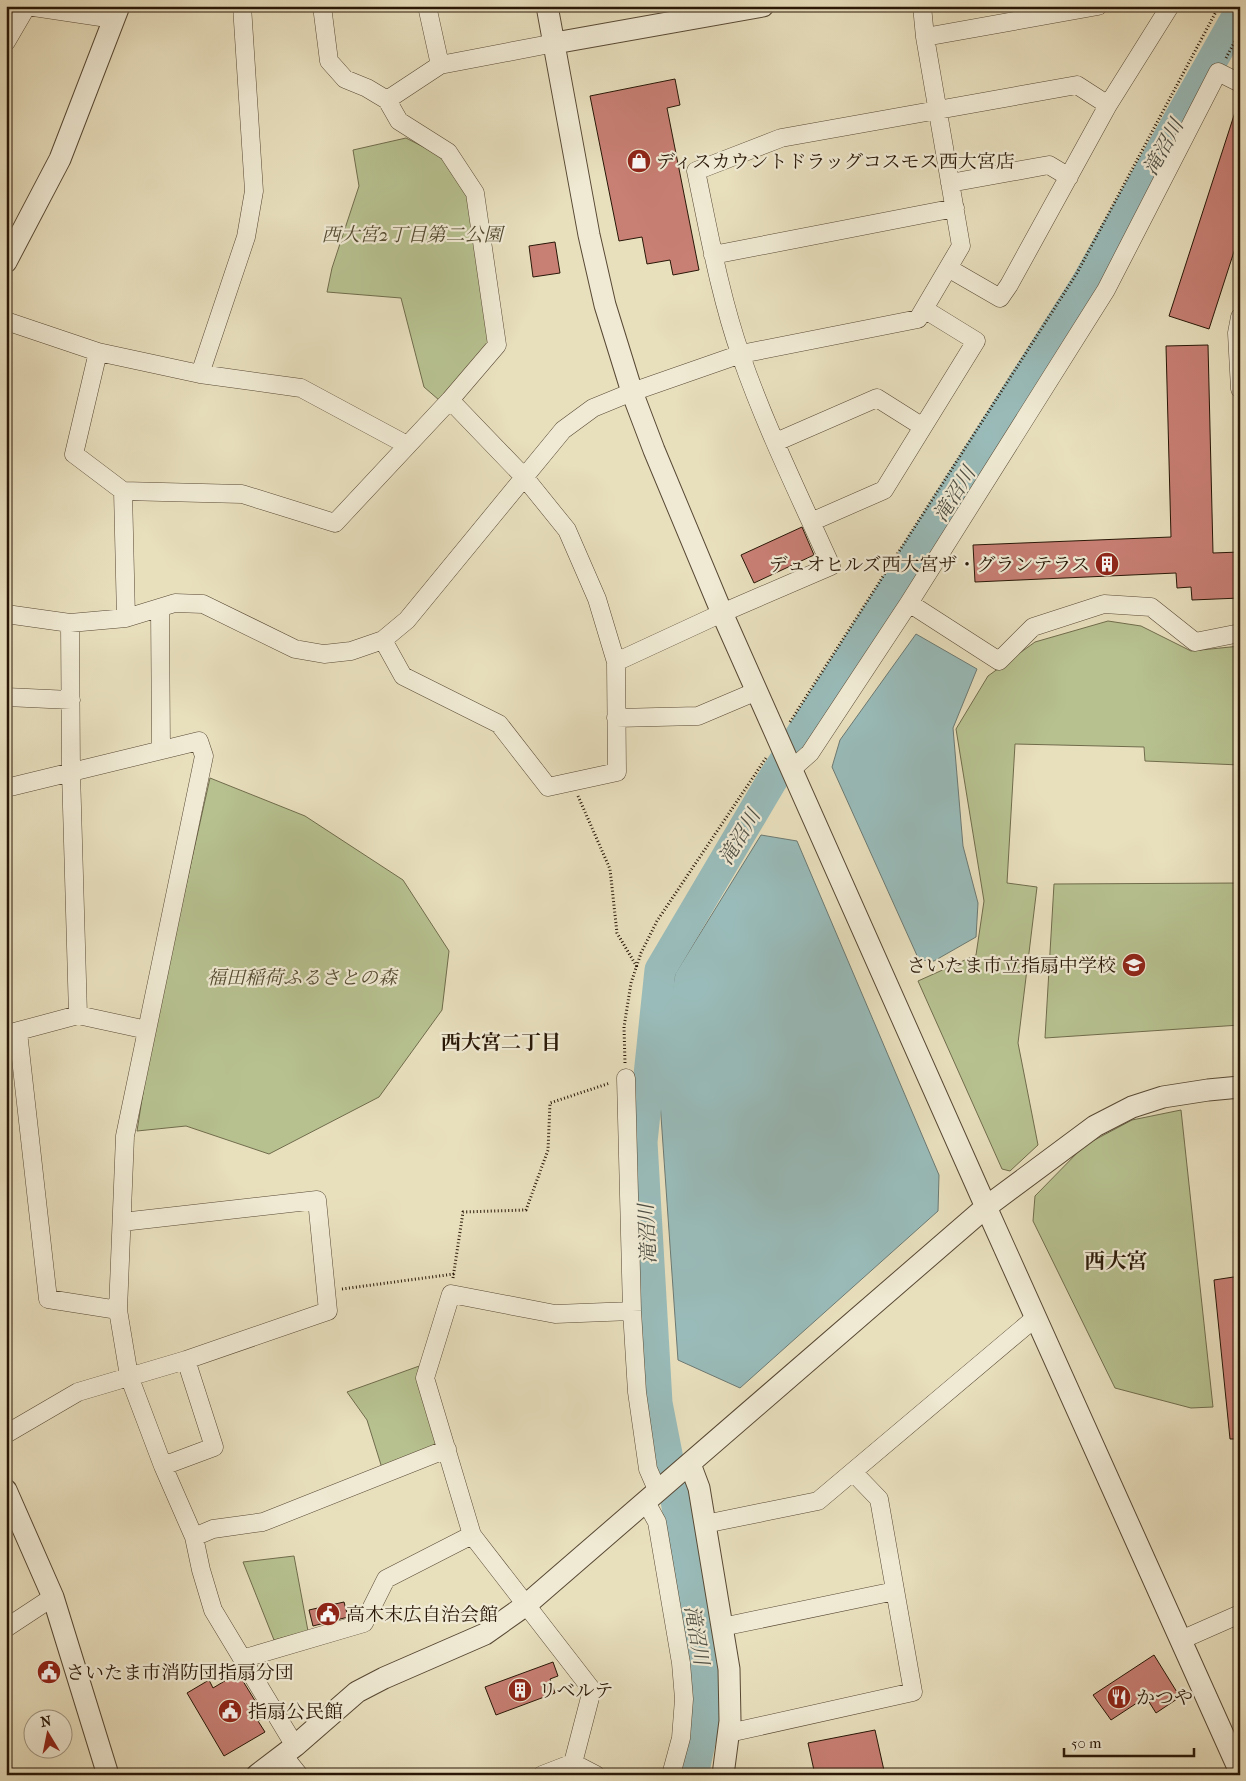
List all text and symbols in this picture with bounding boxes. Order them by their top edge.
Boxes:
water label: 滝沼川 [1139,114,1189,179]
shop icon: ディスカウントドラッグコスモス西大宮店 [626,148,652,174]
place label: ディスカウントドラッグコスモス西大宮店 [656,151,1015,173]
park label: 西大宮2丁目第二公園 [322,224,505,246]
water label: 滝沼川 [929,461,981,526]
building icon: デュオヒルズ西大宮ザ・グランテラス [1094,551,1120,577]
place label: デュオヒルズ西大宮ザ・グランテラス [769,554,1090,576]
water label: 滝沼川 [714,804,766,869]
school or university icon: さいたま市立指扇中学校 [1121,952,1147,978]
place label: さいたま市立指扇中学校 [907,955,1116,977]
park label: 福田稲荷ふるさとの森 [207,967,399,989]
district label: 西大宮二丁目 [441,1031,561,1054]
water label: 滝沼川 [634,1201,661,1265]
district label: 西大宮 [1085,1249,1148,1273]
public building icon: 高木末広自治会館 [315,1601,341,1627]
place label: 高木末広自治会館 [346,1604,498,1626]
water label: 滝沼川 [680,1604,713,1669]
public building icon: さいたま市消防団指扇分団 [36,1659,62,1685]
place label: さいたま市消防団指扇分団 [66,1662,294,1684]
building icon: リベルテ [507,1677,533,1703]
place label: リベルテ [538,1680,614,1702]
restaurant icon: かつや [1106,1684,1132,1710]
place label: かつや [1136,1687,1193,1709]
public building icon: 指扇公民館 [217,1698,243,1724]
place label: 指扇公民館 [248,1701,343,1723]
north arrow [22,1708,72,1758]
text: N [39,1712,53,1731]
scale bar [1064,1726,1194,1758]
text: 50 m [1071,1734,1102,1752]

